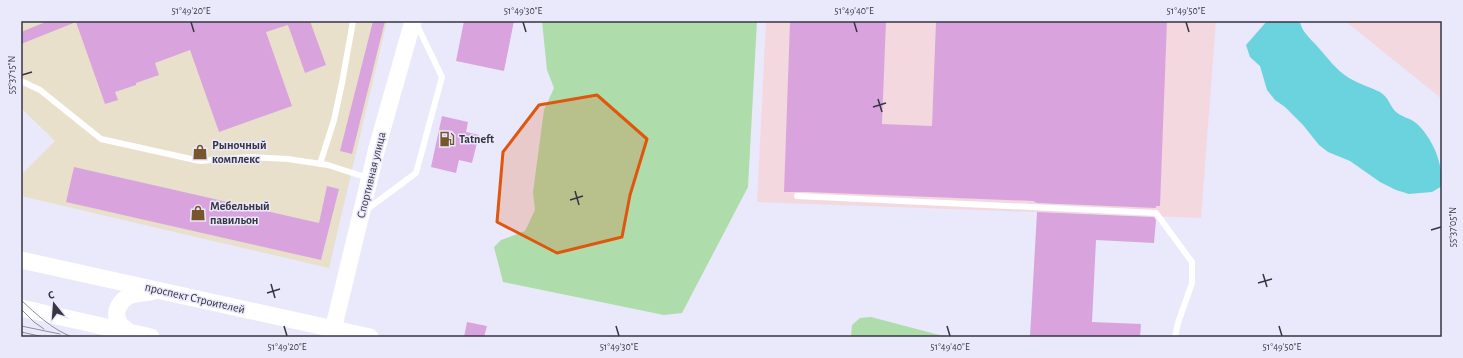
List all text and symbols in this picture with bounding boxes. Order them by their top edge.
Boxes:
text: 51°49'20"E [171,6,211,16]
text: 51°49'30"E [504,6,543,16]
text: 51°49'40"E [834,6,874,16]
text: 51°49'50"E [1167,6,1206,16]
text: 55°37'15"N [7,56,17,94]
street label: Спортивная улица [354,130,389,220]
fuel station icon: Tatneft [438,130,456,148]
place label: Tatneft [459,133,494,145]
place label: Рыночный комплекс [212,139,267,165]
shop icon: Рыночный комплекс [191,143,209,161]
place label: Мебельный павильон [210,200,270,226]
shop icon: Мебельный павильон [189,204,207,222]
text: 55°37'05"N [1448,207,1458,247]
street label: проспект Строителей [144,281,246,315]
north arrow [34,284,74,324]
text: С [47,289,56,301]
text: 51°49'20"E [267,342,307,352]
text: 51°49'30"E [600,342,639,352]
text: 51°49'40"E [930,342,970,352]
text: 51°49'50"E [1263,342,1302,352]

